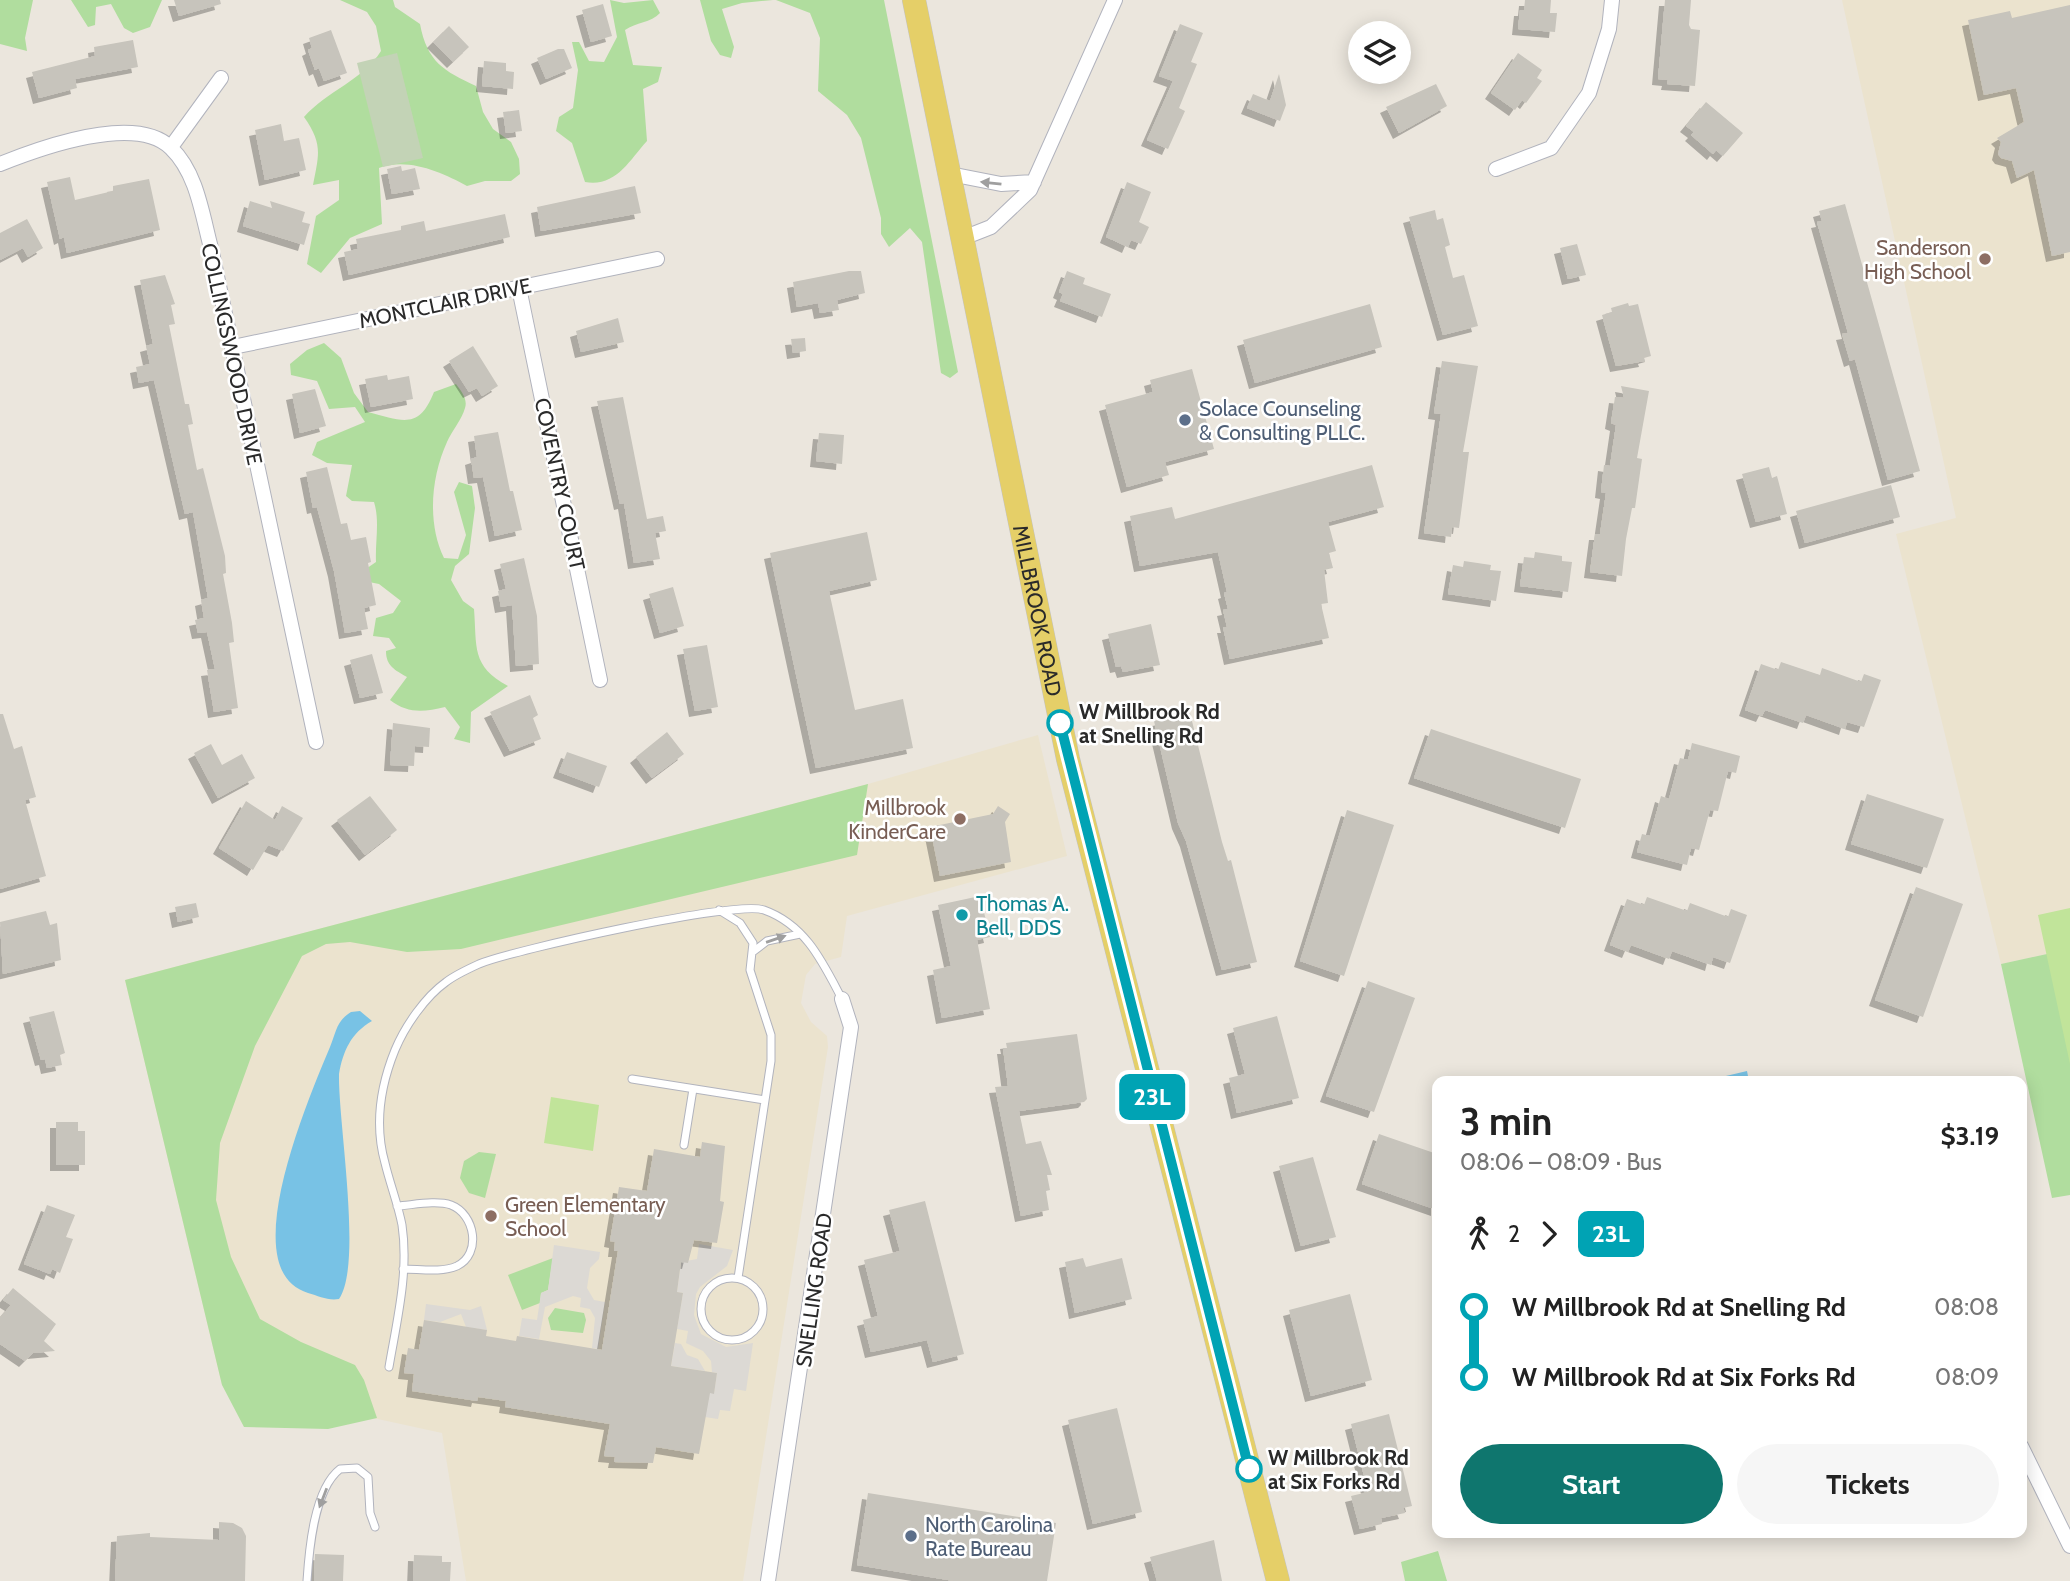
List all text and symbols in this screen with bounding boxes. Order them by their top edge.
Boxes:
map controls [1348,21,1411,84]
button: layers [1348,21,1411,84]
one-way arrow [980,177,1002,188]
place label: Sanderson High School [1864,235,1971,284]
street label: COLLINGSWOOD DRIVE [196,241,268,467]
marker: Sanderson High School [1977,251,1993,267]
street label: MONTCLAIR DRIVE [357,273,533,333]
street label: COVENTRY COURT [530,395,590,573]
place label: Solace Counseling & Consulting PLLC. [1199,396,1365,445]
marker: Solace Counseling & Consulting PLLC. [1177,412,1193,428]
street label: MILLBROOK ROAD [1008,523,1067,699]
place label: W Millbrook Rd at Snelling Rd [1079,699,1220,748]
marker: W Millbrook Rd at Snelling Rd [1047,710,1073,736]
place label: Millbrook KinderCare [848,795,947,844]
marker: Millbrook KinderCare [952,811,968,827]
place label: Thomas A. Bell, DDS [976,891,1069,940]
marker: Thomas A. Bell, DDS [954,907,970,923]
one-way arrow [765,933,786,944]
line badge: 23L [1112,1074,1192,1120]
text: 23L [1133,1082,1171,1111]
text: 3 min [1460,1098,1552,1145]
text: $3.19 [1940,1120,1999,1152]
text: 08:06 – 08:09 · Bus [1460,1148,1662,1176]
place label: Green Elementary School [505,1192,666,1241]
marker: Green Elementary School [483,1208,499,1224]
street label: SNELLING ROAD [791,1211,837,1369]
icon: walk [1460,1215,1498,1253]
icon: forward [1530,1215,1568,1253]
text: 23L [1592,1219,1630,1248]
text: 2 [1508,1220,1520,1248]
text: W Millbrook Rd at Snelling Rd [1512,1291,1846,1323]
text: 08:08 [1934,1293,1999,1321]
text: W Millbrook Rd at Six Forks Rd [1512,1361,1856,1393]
text: 08:09 [1935,1363,1999,1391]
button: Start [1460,1444,1723,1524]
button: Tickets [1737,1444,1999,1524]
place label: W Millbrook Rd at Six Forks Rd [1268,1445,1409,1494]
marker: W Millbrook Rd at Six Forks Rd [1236,1456,1262,1482]
one-way arrow [317,1487,328,1508]
place label: North Carolina Rate Bureau [925,1512,1053,1561]
marker: North Carolina Rate Bureau [903,1528,919,1544]

